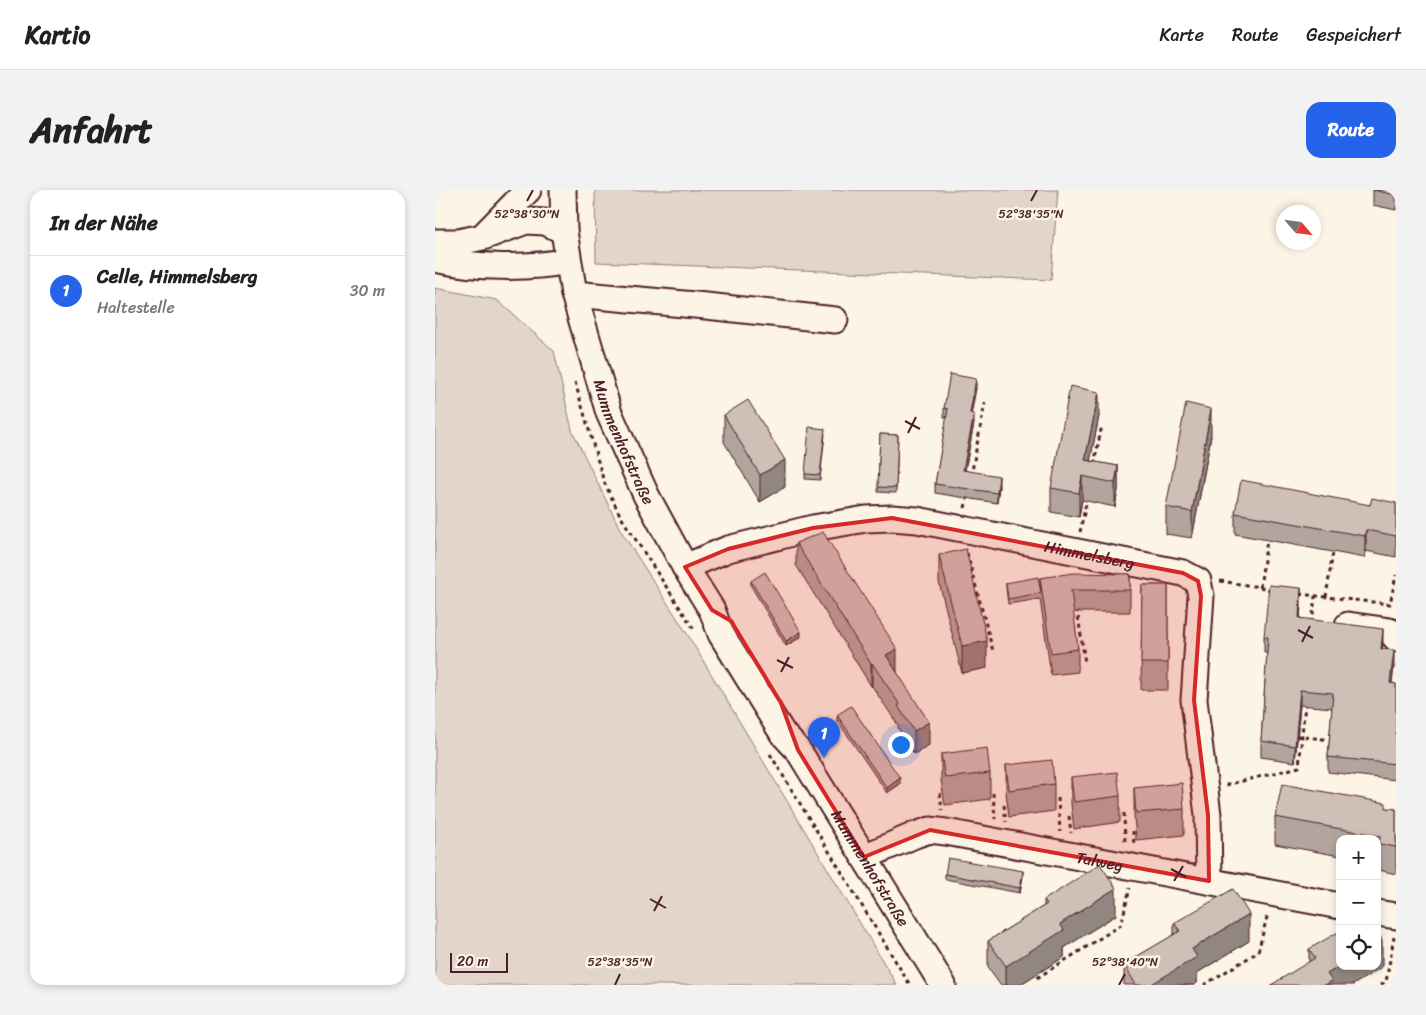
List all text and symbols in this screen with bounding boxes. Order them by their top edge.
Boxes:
text: Kartio [25,14,90,56]
text: Karte [1159,19,1204,51]
text: Route [1232,19,1278,51]
text: Gespeichert [1306,19,1401,51]
text: Anfahrt [30,99,153,161]
button: Route [1306,102,1396,158]
text: 52°38'30"N [494,203,560,225]
text: 52°38'35"N [999,203,1064,225]
text: In der Nähe [50,204,158,242]
north arrow [1276,205,1321,250]
text: Celle, Himmelsberg [97,260,258,293]
text: 1 [63,276,69,305]
text: 30 m [350,276,385,305]
text: Haltestelle [97,293,175,322]
street label: Mummenhofstraße [585,376,663,510]
street label: Himmelsberg [1042,532,1137,578]
pin: 1 [808,717,840,758]
your location [888,732,914,758]
street label: Mummenhofstraße [823,803,918,933]
map controls [1336,835,1381,970]
button: + [1336,835,1381,880]
street label: Talweg [1074,843,1126,880]
button: − [1336,880,1381,925]
button: locate [1336,925,1381,970]
text: 20 m [457,949,488,974]
scale bar [450,950,507,973]
text: 52°38'35"N [588,951,653,973]
text: 52°38'40"N [1092,951,1159,973]

